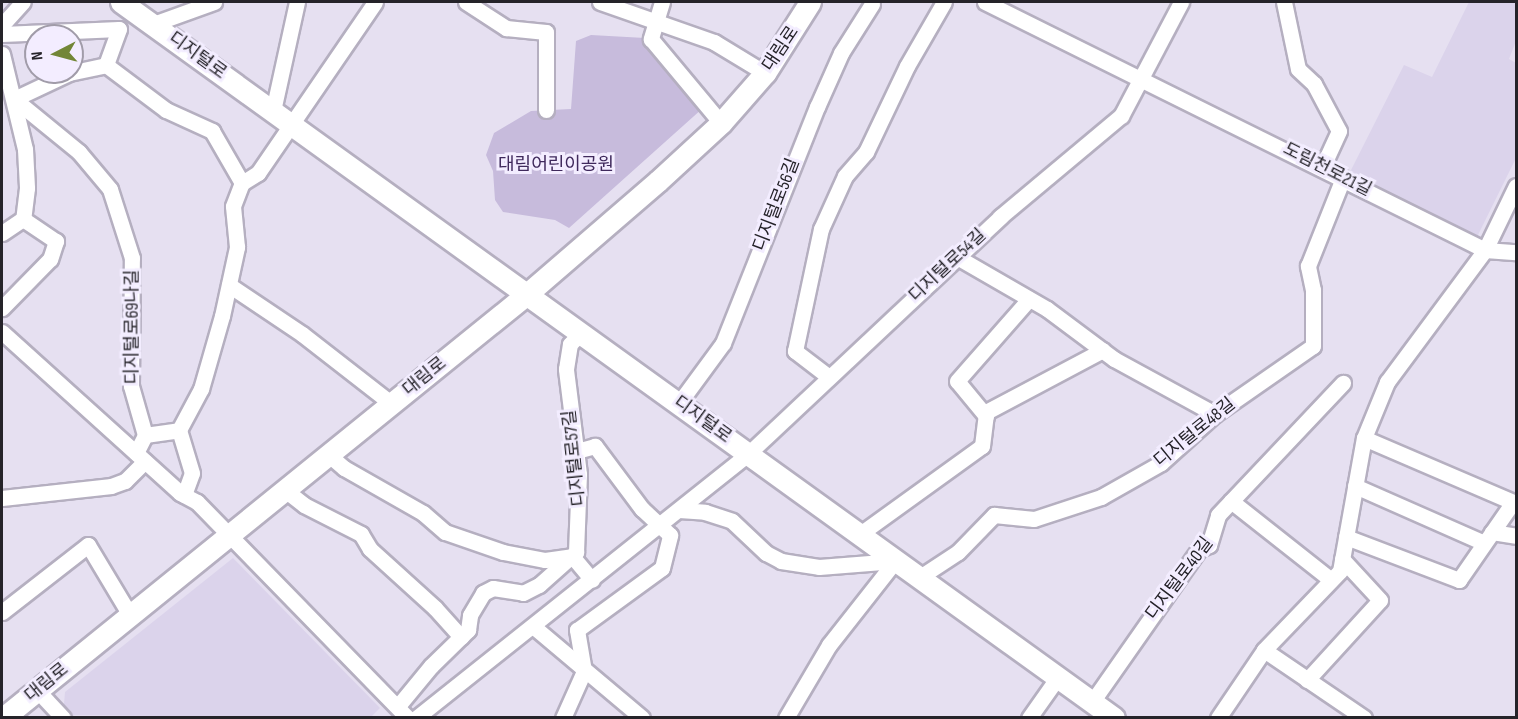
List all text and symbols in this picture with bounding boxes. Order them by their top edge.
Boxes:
street label: 대림로 [758,22,804,76]
north arrow [24,24,84,84]
street label: 디지털로 [164,28,230,84]
text: N [28,50,47,61]
street label: 도림천로21길 [1279,138,1375,202]
park label: 대림어린이공원 [498,154,614,176]
street label: 디지털로56길 [749,155,805,255]
street label: 디지털로54길 [905,225,991,307]
street label: 디지털로69나길 [122,269,144,385]
street label: 대림로 [399,353,451,401]
street label: 디지털로 [669,392,735,448]
street label: 디지털로48길 [1150,394,1240,472]
street label: 디지털로57길 [559,409,591,507]
street label: 디지털로40길 [1142,533,1218,625]
street label: 대림로 [21,659,73,707]

